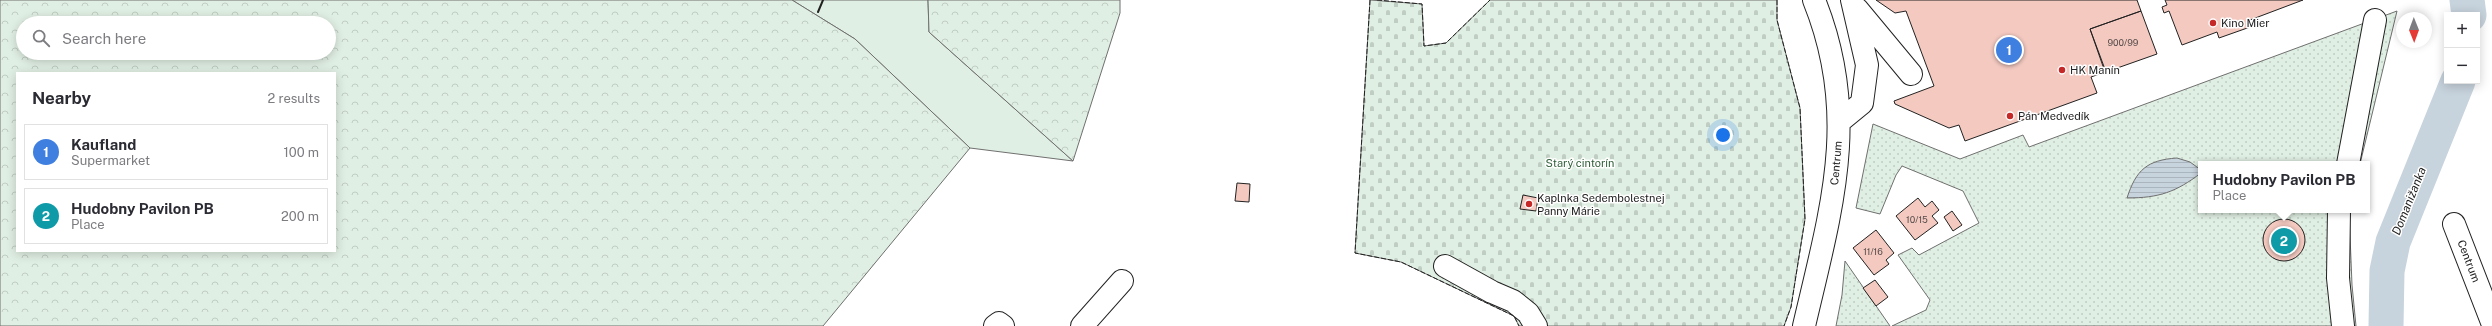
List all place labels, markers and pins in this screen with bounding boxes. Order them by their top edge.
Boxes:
place label: Kino Mier [2221,17,2269,29]
marker: Kino Mier [2208,18,2218,28]
pin: 1 [1996,35,2022,65]
place label: HK Manín [2070,64,2120,76]
marker: HK Manín [2057,65,2067,75]
place label: Pán Medvedík [2018,110,2090,122]
marker: Pán Medvedík [2005,111,2015,121]
place label: Kaplnka Sedembolestnej Panny Márie [1537,192,1665,217]
marker: Kaplnka Sedembolestnej Panny Márie [1524,199,1534,209]
pin: 2 [2271,226,2297,256]

